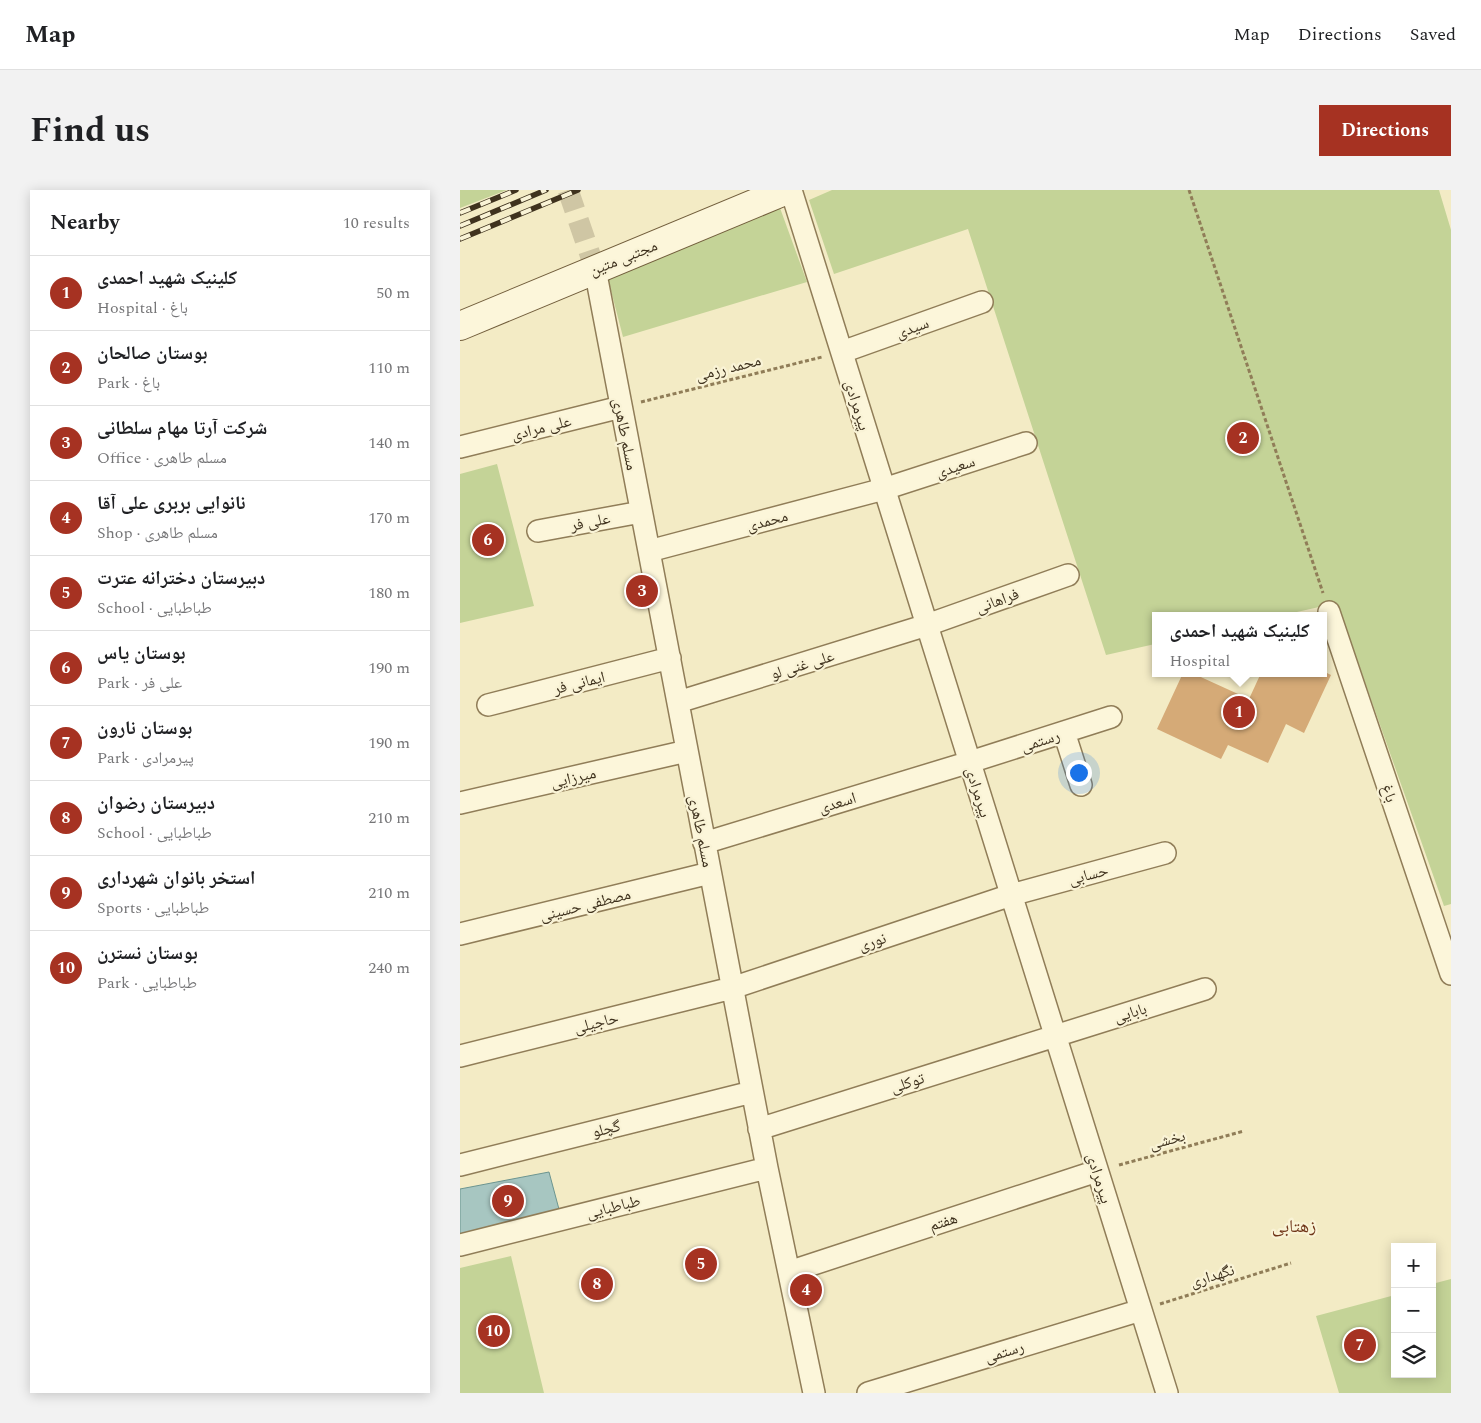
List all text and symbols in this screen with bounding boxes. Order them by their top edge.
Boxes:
text: Map [25,17,75,53]
text: Map [1234,21,1270,48]
text: Directions [1298,21,1382,48]
text: Saved [1410,21,1456,48]
text: Find us [30,104,150,157]
button: Directions [1319,105,1451,156]
text: Nearby [50,207,120,239]
text: 10 results [343,211,410,235]
street label: مجتبی متین [586,233,661,282]
text: کلینیک شهید احمدی [97,264,237,293]
text: 1 [62,281,70,305]
text: 50 m [376,281,410,305]
text: Hospital · باغ [97,296,188,320]
street label: سیدی [892,311,932,345]
text: بوستان صالحان [97,339,207,368]
street label: محمد رزمی [693,348,764,388]
text: 2 [62,356,70,380]
text: 110 m [368,356,410,380]
text: Park · باغ [97,371,160,395]
street label: پیرمرادی [838,377,876,434]
street label: مسلم طاهری [606,396,644,472]
street label: علی مرادی [509,409,574,447]
text: شرکت آرتا مهام سلطانی [97,414,267,443]
pin: 2 [1227,419,1259,457]
text: 3 [62,431,70,455]
text: 140 m [368,431,410,455]
text: Office · مسلم طاهری [97,446,227,470]
street label: سعیدی [932,449,978,485]
text: نانوایی بربری علی آقا [97,489,246,518]
street label: محمدی [744,504,791,538]
text: 4 [62,506,70,530]
text: 170 m [368,506,410,530]
street label: علی فر [567,506,612,538]
text: Shop · مسلم طاهری [97,521,218,545]
pin: 6 [472,521,504,559]
text: دبیرستان دخترانه عترت [97,564,265,593]
pin: 3 [626,572,658,610]
text: 5 [62,581,70,605]
text: 180 m [368,581,410,605]
street label: فراهانی [972,582,1022,620]
text: School · طباطبایی [97,596,212,620]
popup [1152,612,1327,677]
text: کلینیک شهید احمدی [1169,617,1310,646]
text: بوستان یاس [97,639,185,668]
street label: علی غنی لو [767,644,837,686]
text: Hospital [1169,649,1230,673]
text: 6 [62,656,70,680]
text: 190 m [368,656,410,680]
street label: ایمانی فر [550,665,608,701]
text: Park · علی فر [97,671,182,695]
pin: 1 [1223,693,1255,731]
text: بوستان نارون [97,714,192,743]
street label: رستمی [1018,723,1063,759]
text: 7 [62,731,70,755]
text: 190 m [368,731,410,755]
text: Park · پیرمرادی [97,746,194,770]
your location [1066,760,1092,786]
street label: میرزایی [548,761,598,795]
street label: پیرمرادی [959,764,997,821]
street label: باغ [1375,781,1403,806]
street label: اسعدی [815,786,859,820]
text: دبیرستان رضوان [97,789,215,818]
street label: مسلم طاهری [682,793,720,869]
text: 8 [62,806,70,830]
text: 210 m [368,806,410,830]
text: School · طباطبایی [97,821,212,845]
street label: حسابی [1066,858,1111,892]
text: استخر بانوان شهرداری [97,864,255,893]
text: 9 [62,881,70,905]
text: 210 m [368,881,410,905]
street label: مصطفی حسینی [537,882,633,928]
text: Sports · طباطبایی [97,896,209,920]
street label: نوری [855,926,889,958]
text: بوستان نسترن [97,939,198,968]
text: 10 [57,956,75,980]
text: 240 m [368,956,410,980]
text: Park · طباطبایی [97,971,197,995]
street label: بابایی [1111,997,1150,1029]
street label: حاجیلی [571,1006,621,1040]
street label: توکلی [887,1066,928,1100]
street label: گچلو [589,1114,623,1144]
street label: بخشی [1146,1124,1188,1156]
street label: پیرمرادی [1080,1150,1118,1207]
pin: 9 [492,1182,524,1220]
street label: طباطبایی [584,1189,643,1225]
street label: هفتم [926,1206,961,1238]
district label: زهتابی [1272,1213,1316,1240]
map controls [1391,1243,1436,1378]
button: + [1391,1243,1436,1288]
pin: 5 [685,1245,717,1283]
street label: نگهداری [1187,1258,1237,1294]
pin: 8 [581,1265,613,1303]
pin: 4 [790,1271,822,1309]
button: − [1391,1288,1436,1333]
pin: 10 [478,1312,510,1350]
pin: 7 [1344,1326,1376,1364]
button: layers [1391,1333,1436,1378]
street label: رستمی [982,1335,1027,1369]

